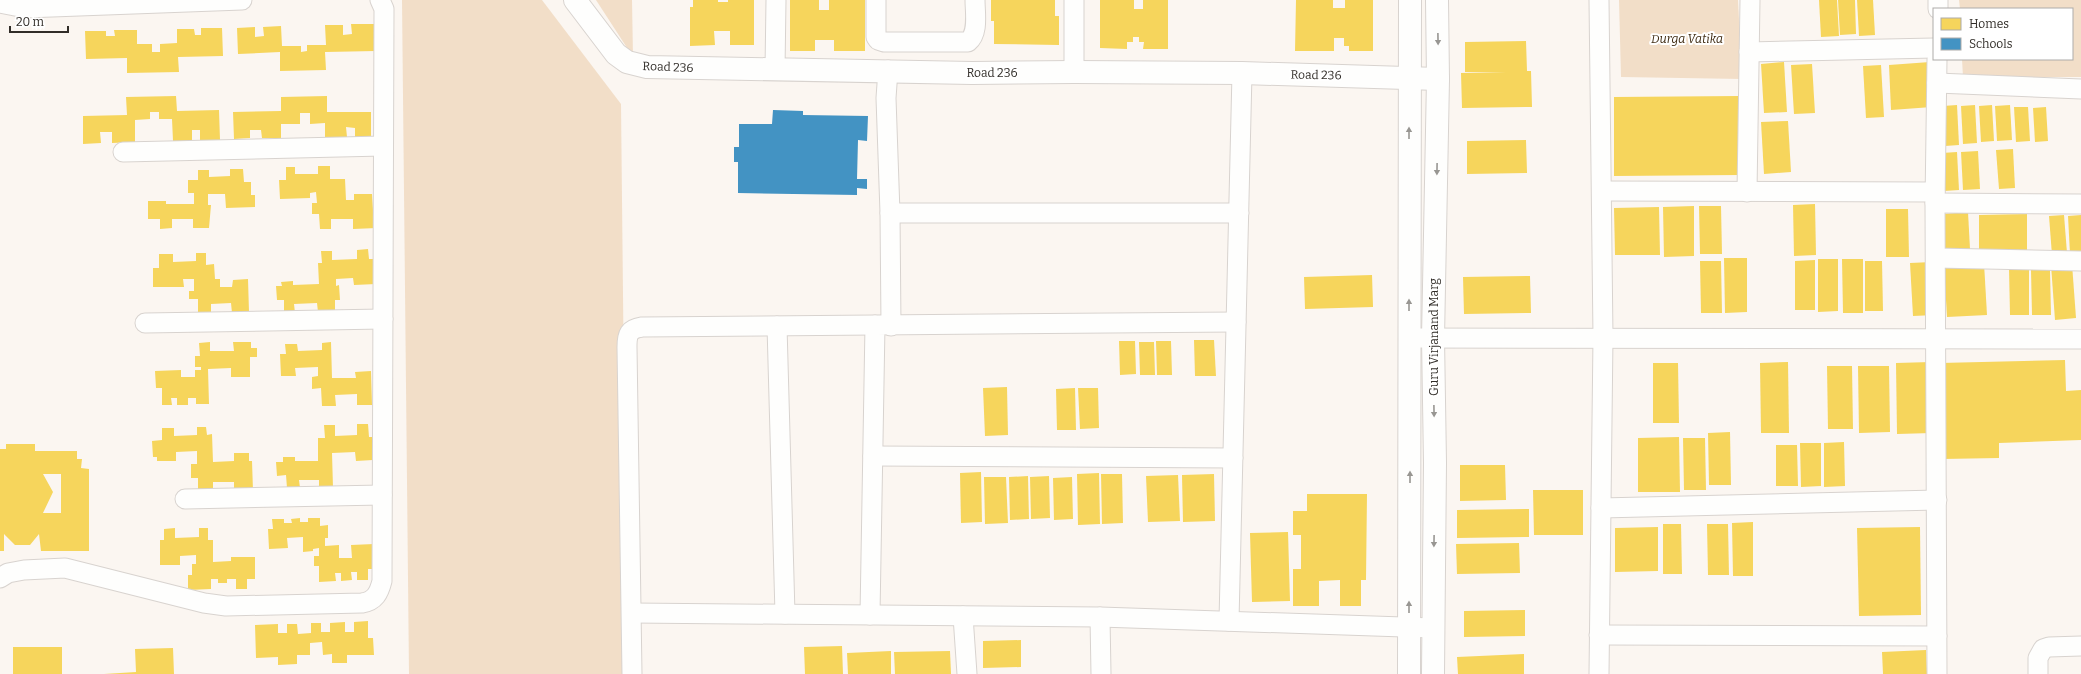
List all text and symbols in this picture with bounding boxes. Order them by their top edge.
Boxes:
scale bar [10,8,68,34]
legend [1933,8,2073,60]
text: 20 m [16,15,45,29]
text: Homes [1969,17,2009,31]
park label: Durga Vatika [1651,32,1723,46]
one-way arrow [1435,33,1441,46]
text: Schools [1969,37,2013,51]
street label: Road 236 [642,59,694,75]
street label: Road 236 [966,66,1018,80]
street label: Road 236 [1290,68,1342,82]
one-way arrow [1406,126,1412,139]
one-way arrow [1433,163,1440,175]
street label: Guru Virjanand Marg [1427,278,1441,396]
one-way arrow [1406,298,1412,311]
one-way arrow [1431,405,1437,418]
one-way arrow [1407,470,1413,483]
one-way arrow [1431,535,1437,548]
one-way arrow [1406,600,1412,613]

